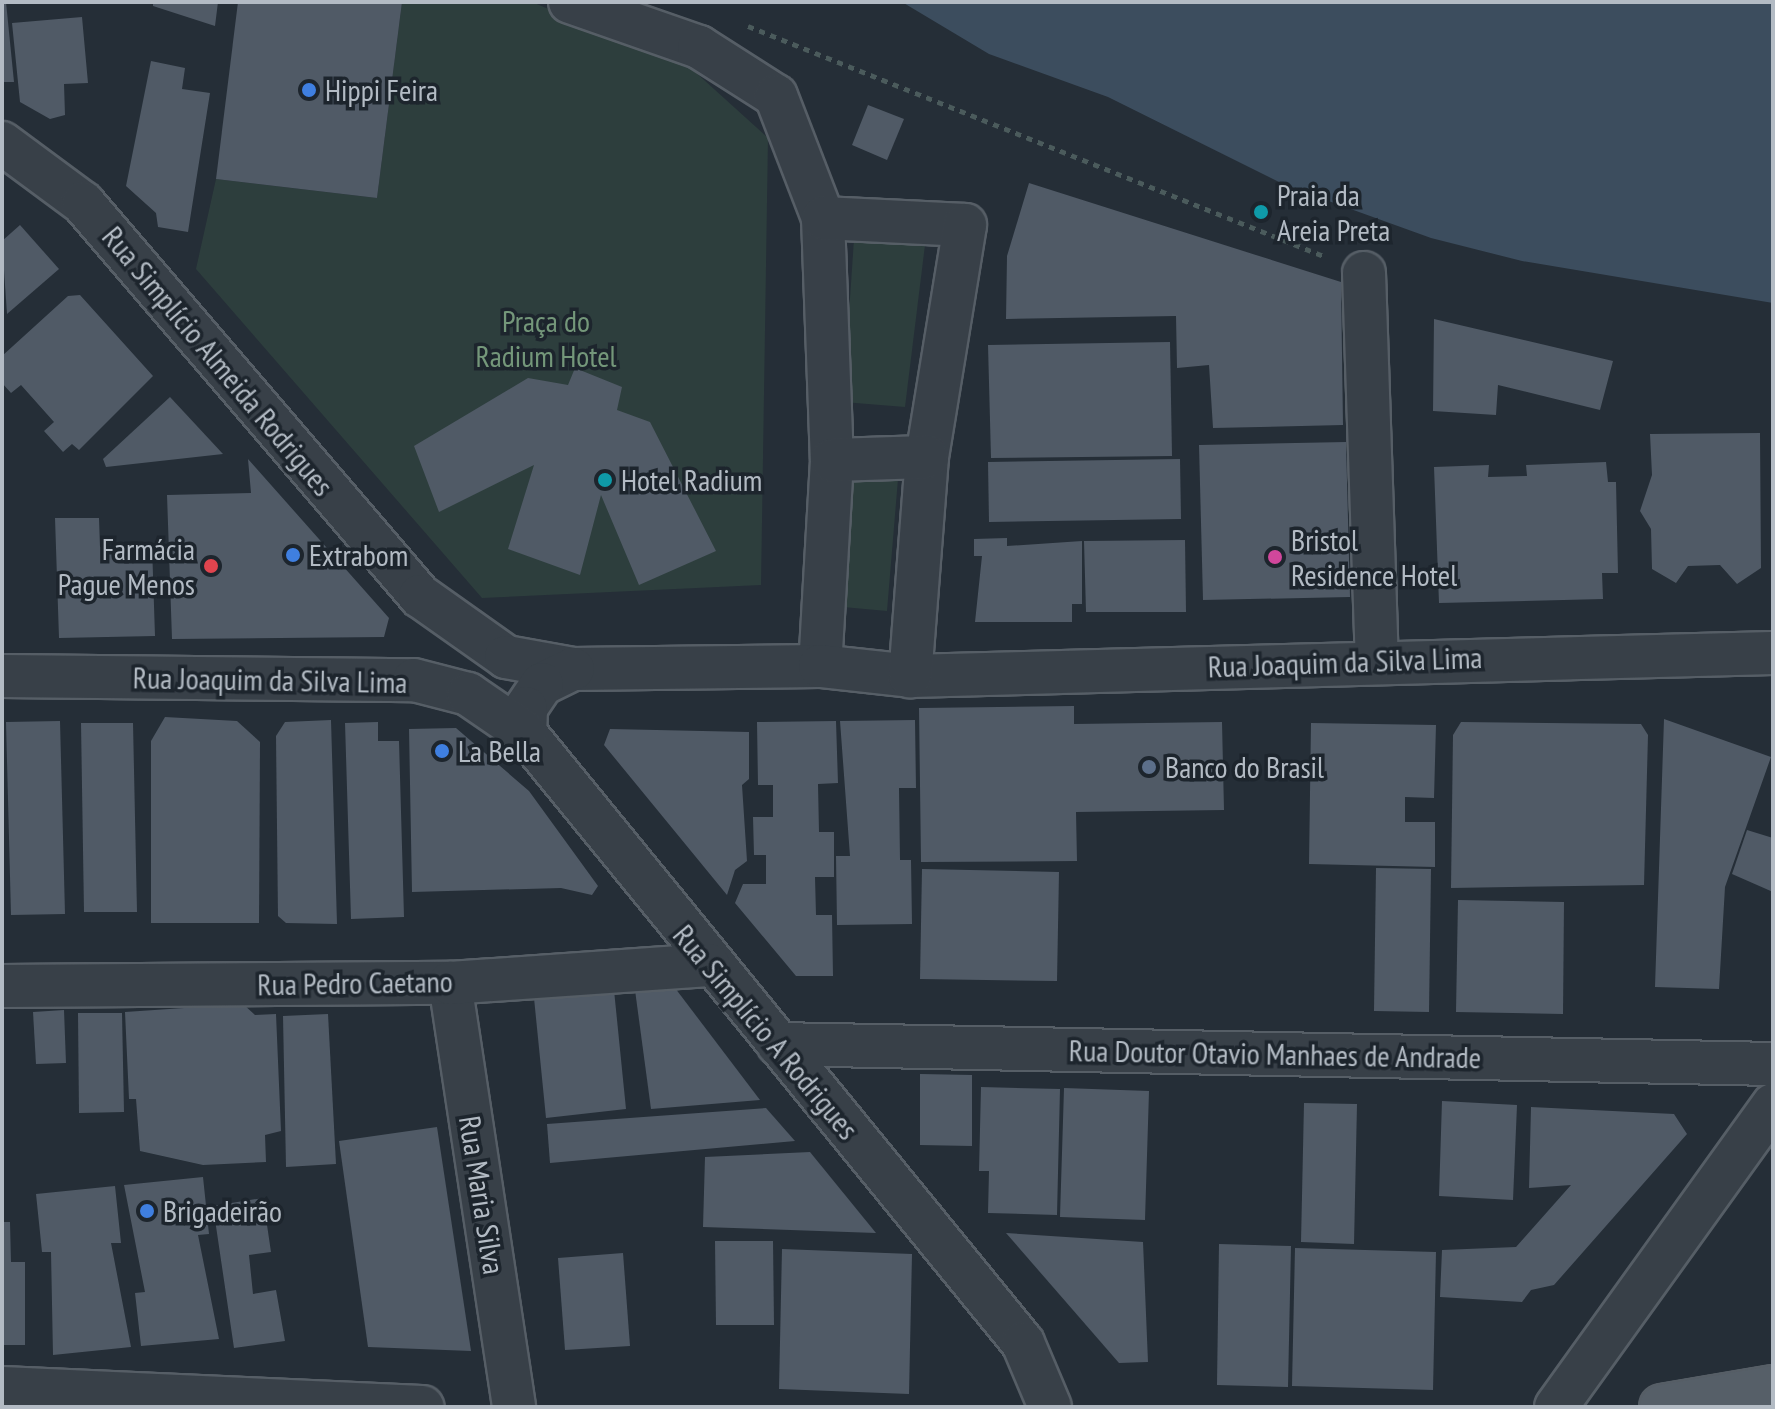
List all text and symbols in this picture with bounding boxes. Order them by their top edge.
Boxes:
place label: Hippi Feira [325,72,438,108]
marker: Hippi Feira [300,81,318,99]
place label: Praia da Areia Preta [1277,177,1390,248]
marker: Praia da Areia Preta [1252,203,1270,221]
street label: Rua Simplício Almeida Rodrigues [95,219,341,503]
park label: Praça do Radium Hotel [475,303,617,374]
place label: Hotel Radium [621,462,762,498]
marker: Hotel Radium [596,471,614,489]
place label: Bristol Residence Hotel [1291,522,1457,592]
place label: Farmácia Pague Menos [58,531,195,602]
place label: Extrabom [309,537,408,573]
marker: Extrabom [284,546,302,564]
marker: Bristol Residence Hotel [1266,548,1284,566]
marker: Farmácia Pague Menos [202,557,220,575]
street label: Rua Joaquim da Silva Lima [1207,639,1483,685]
street label: Rua Joaquim da Silva Lima [132,660,408,700]
place label: La Bella [458,733,541,769]
marker: La Bella [433,742,451,760]
place label: Banco do Brasil [1165,749,1324,785]
marker: Banco do Brasil [1140,758,1158,776]
street label: Rua Simplício A Rodrigues [665,917,867,1147]
street label: Rua Pedro Caetano [257,963,453,1003]
street label: Rua Doutor Otavio Manhaes de Andrade [1068,1032,1482,1076]
street label: Rua Maria Silva [452,1113,512,1277]
place label: Brigadeirão [163,1193,282,1229]
marker: Brigadeirão [138,1202,156,1220]

